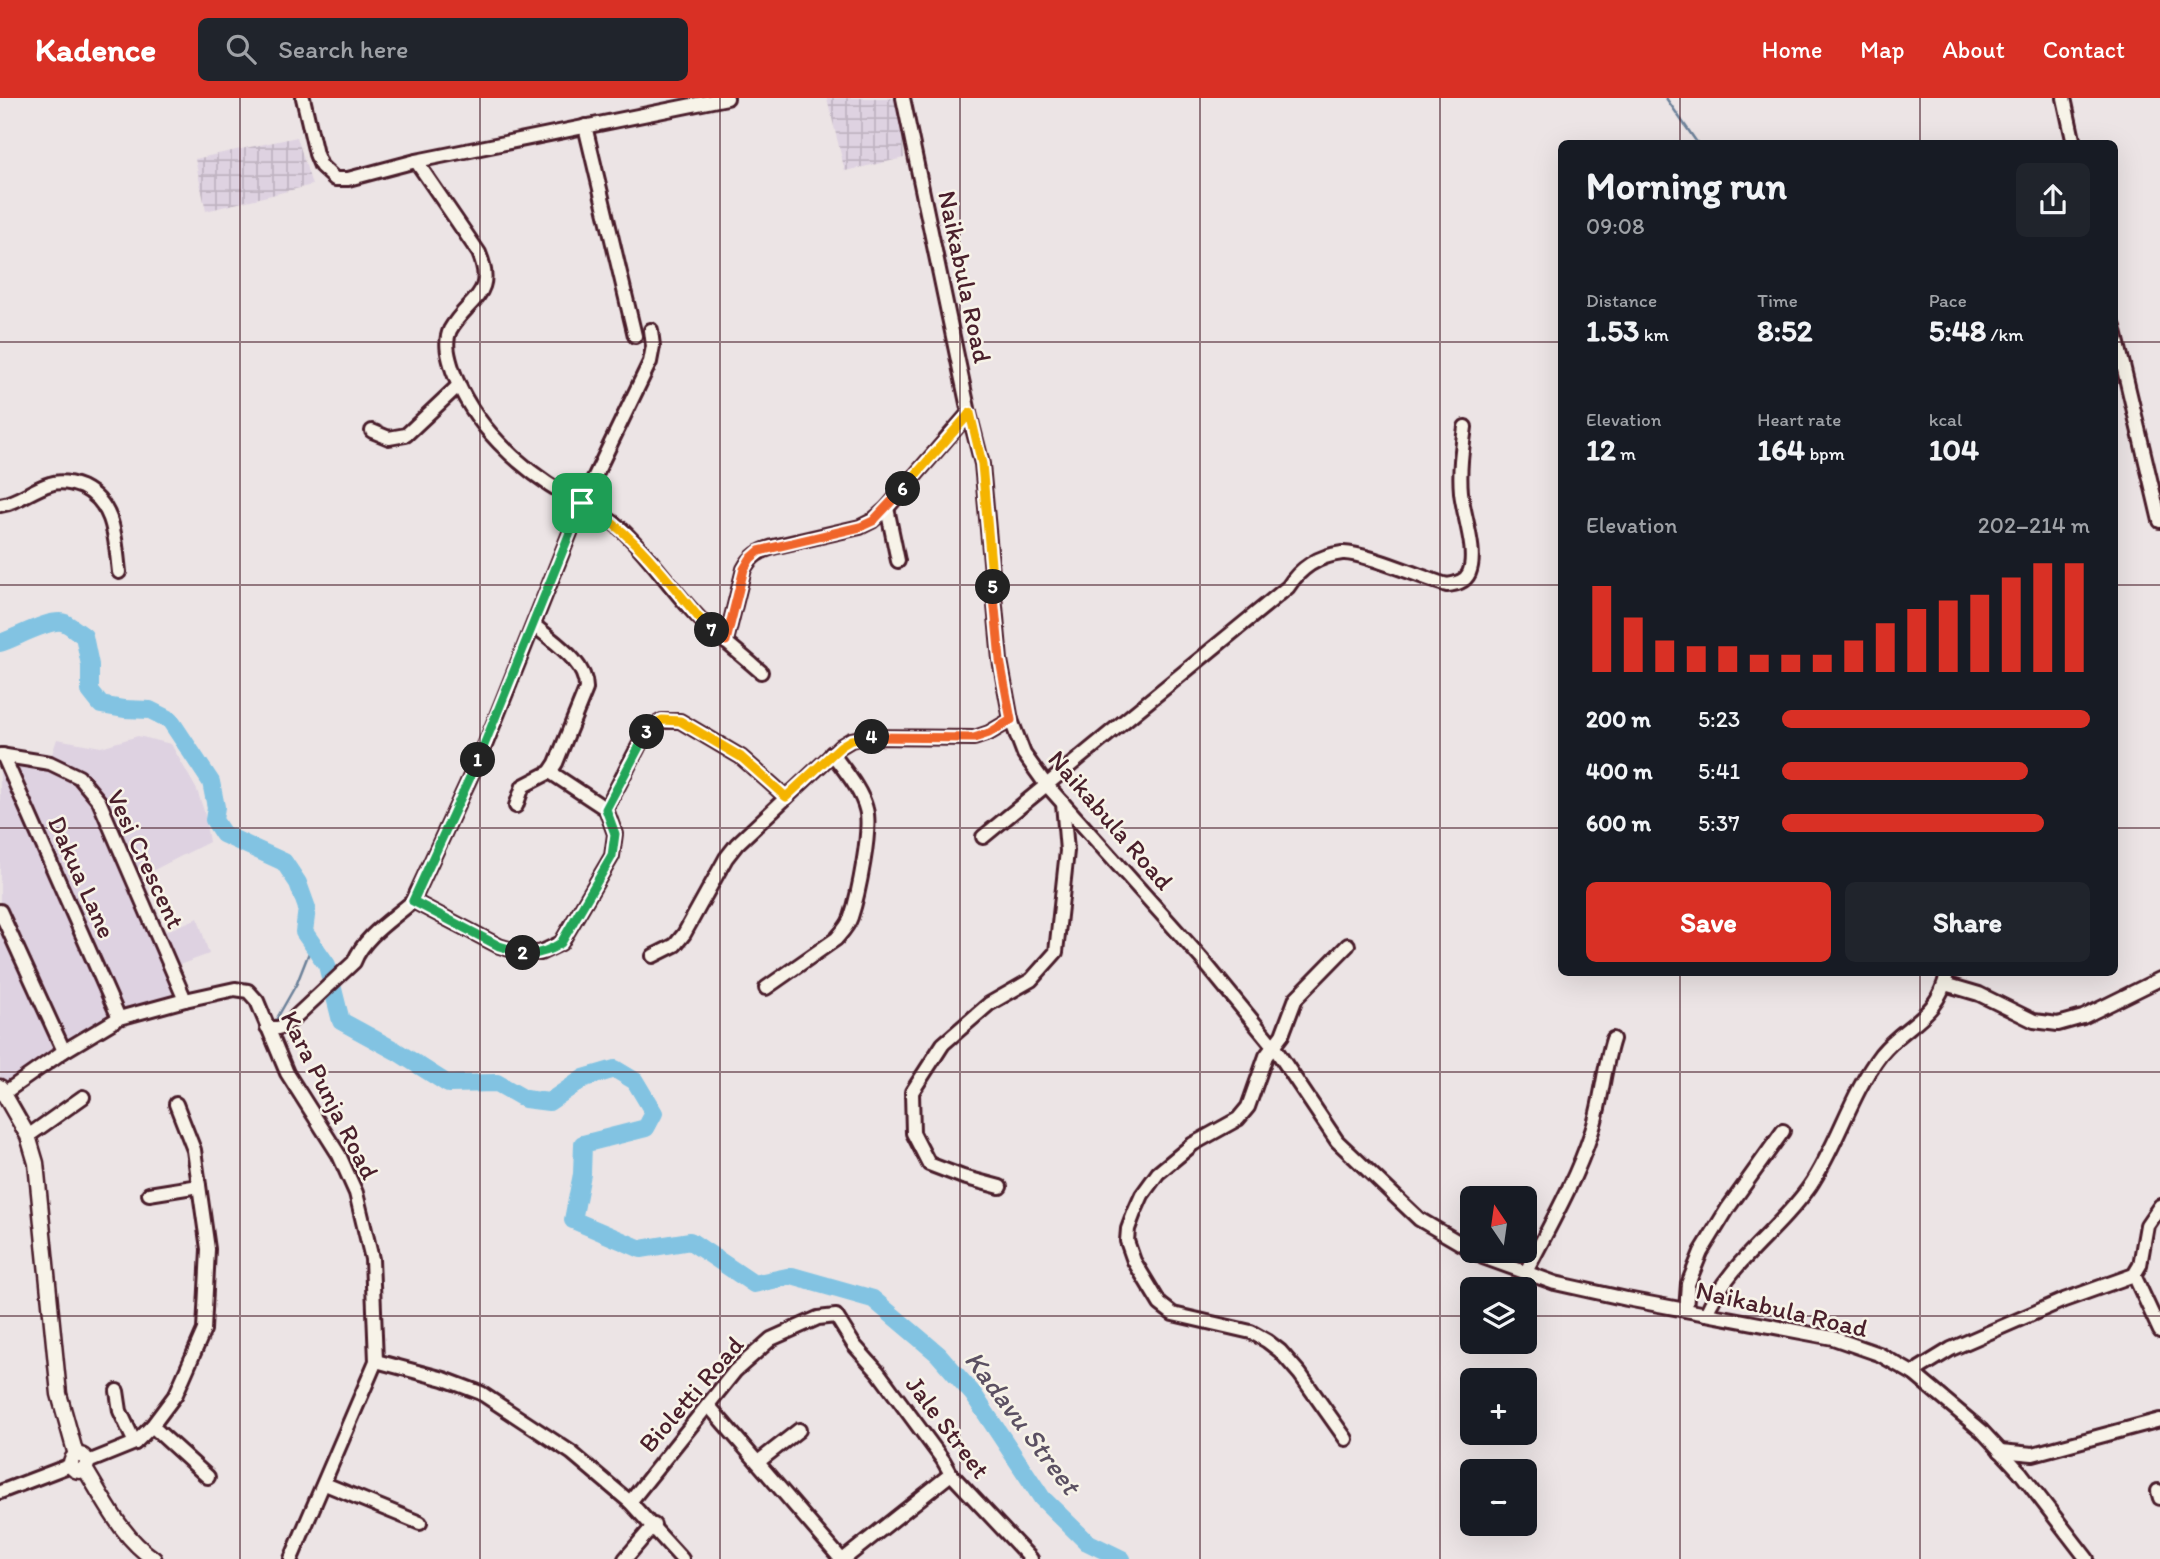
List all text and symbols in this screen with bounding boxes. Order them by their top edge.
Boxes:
search box [198,18,688,81]
text: Kadence [35,30,156,69]
icon: search [222,30,260,68]
text: Search here [278,33,409,65]
text: Home [1762,35,1822,64]
text: Map [1860,35,1904,64]
text: About [1942,35,2005,64]
text: Contact [2043,35,2125,64]
text: Morning run [1586,163,1787,209]
button: share [2016,163,2090,237]
street label: Naikabula Road [931,188,999,367]
text: 09:08 [1586,212,1645,240]
text: Distance [1586,289,1657,312]
text: Time [1757,289,1798,312]
text: Pace [1929,289,1967,312]
text: 1.53 [1586,312,1639,349]
text: 8:52 [1757,312,1813,349]
text: 5:48 [1929,312,1986,349]
text: km [1639,323,1669,346]
text: /km [1986,323,2024,346]
text: Elevation [1586,408,1662,431]
text: Heart rate [1757,408,1841,431]
text: kcal [1929,408,1962,431]
text: 12 [1586,431,1616,468]
text: 164 [1757,431,1805,468]
text: 104 [1929,431,1979,468]
text: m [1616,442,1636,465]
text: bpm [1805,442,1845,465]
pin: 6 [886,472,920,506]
pin [552,473,612,533]
text: 6 [897,477,908,500]
icon: arrive [563,484,601,522]
text: Elevation [1586,511,1677,539]
text: 202–214 m [1978,511,2090,539]
pin: 5 [976,570,1010,604]
text: 5 [988,575,997,598]
pin: 7 [694,612,730,648]
text: 7 [707,618,716,641]
text: 200 m [1586,705,1651,733]
text: 5:23 [1698,705,1740,733]
pin: 3 [630,714,664,750]
text: 3 [641,720,652,743]
pin: 4 [854,720,890,754]
text: 4 [866,725,877,748]
pin: 1 [461,742,496,778]
street label: Naikabula Road [1041,743,1181,897]
text: 1 [473,748,482,771]
text: 400 m [1586,757,1653,785]
text: 5:41 [1698,757,1740,785]
street label: Vesi Crescent [100,784,192,934]
text: 600 m [1586,809,1651,837]
text: 5:37 [1698,809,1740,837]
street label: Dakua Lane [41,811,123,943]
button: Save [1586,882,1831,962]
button: Share [1845,882,2090,962]
pin: 2 [505,936,540,970]
text: 2 [518,941,528,964]
street label: Kara Punja Road [274,1005,387,1185]
north arrow [1460,1186,1536,1264]
map controls [1460,1186,1537,1536]
street label: Naikabula Road [1693,1274,1872,1344]
button: layers [1460,1277,1537,1354]
street label: Bioletti Road [632,1329,751,1459]
water label: Kadavu Street [958,1343,1090,1503]
button: + [1460,1368,1537,1445]
street label: Jale Street [899,1369,997,1485]
button: − [1460,1459,1537,1536]

